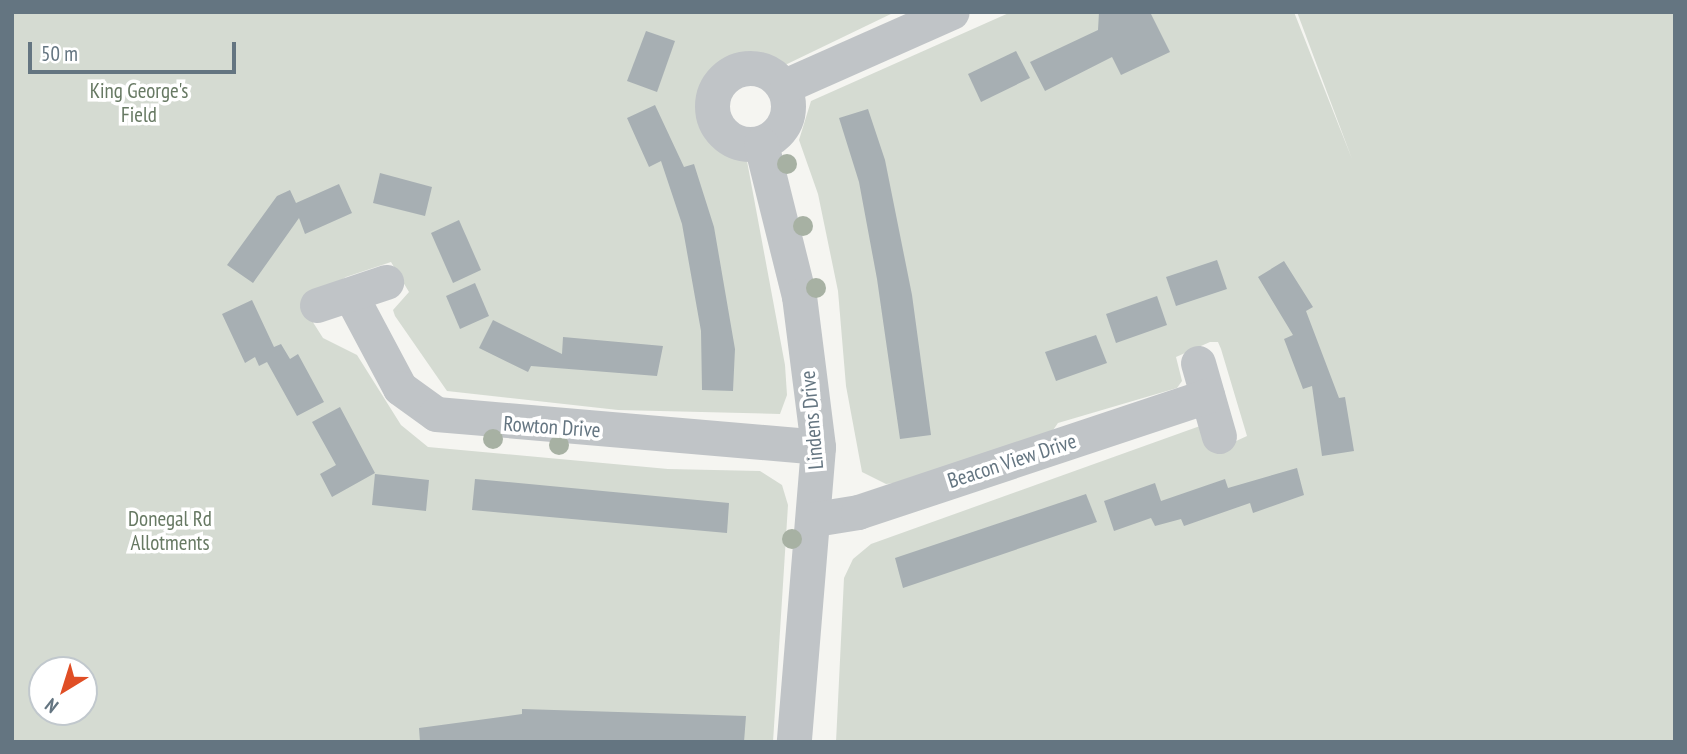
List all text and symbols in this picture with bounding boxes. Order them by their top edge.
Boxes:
scale bar [32,28,240,72]
text: 50 m [41,40,78,67]
park label: King George's Field [90,78,188,128]
street label: Lindens Drive [795,369,829,471]
street label: Rowton Drive [503,411,601,443]
street label: Beacon View Drive [944,428,1080,494]
park label: Donegal Rd Allotments [128,506,212,556]
north arrow [28,656,98,726]
text: N [40,693,63,719]

